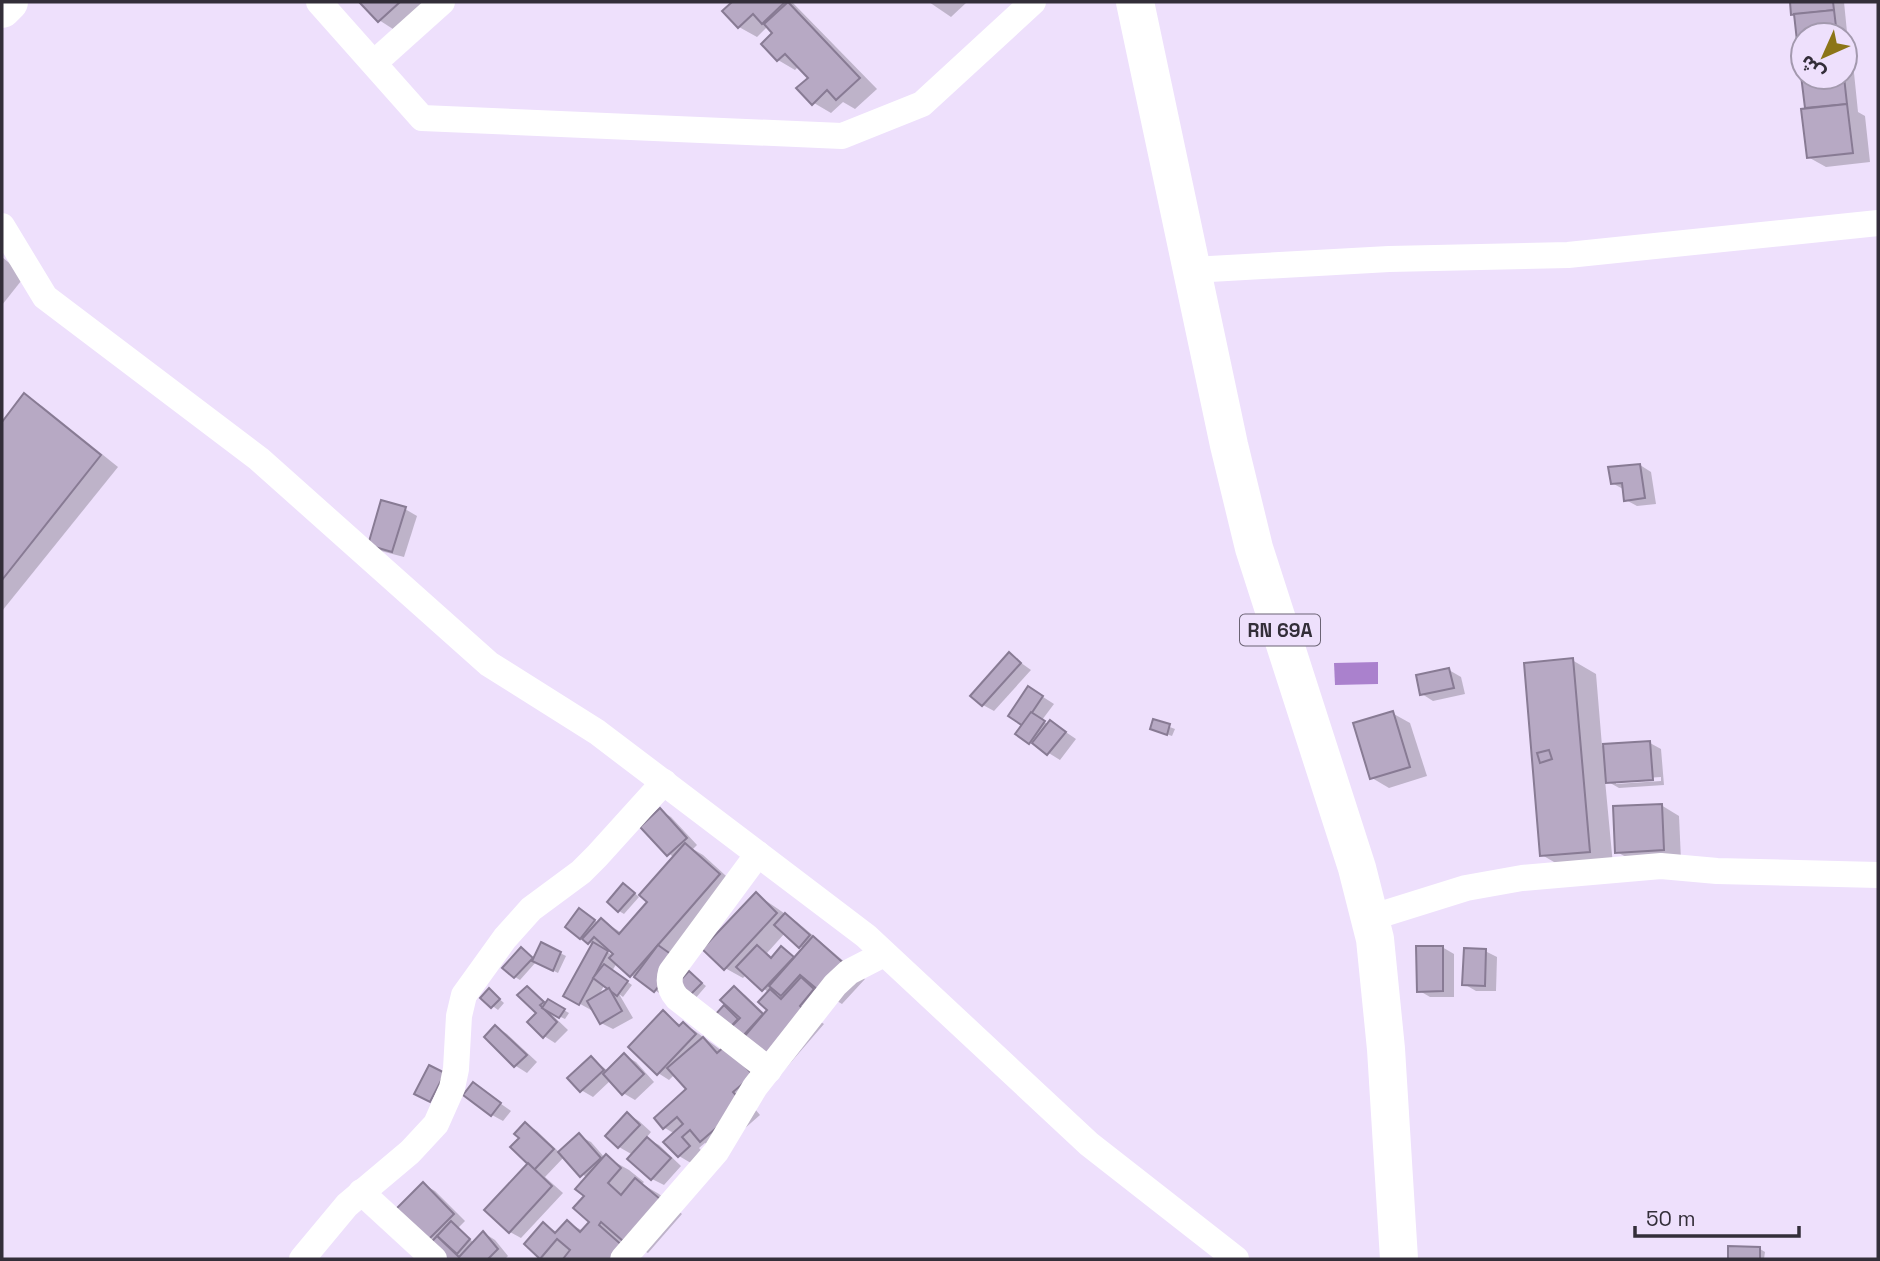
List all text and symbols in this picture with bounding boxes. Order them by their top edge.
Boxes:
north arrow [1789,21,1859,91]
text: ش [1794,50,1830,86]
road number: RN 69A [1240,614,1320,646]
scale bar [1635,1194,1800,1238]
text: 50 m [1646,1205,1696,1232]

